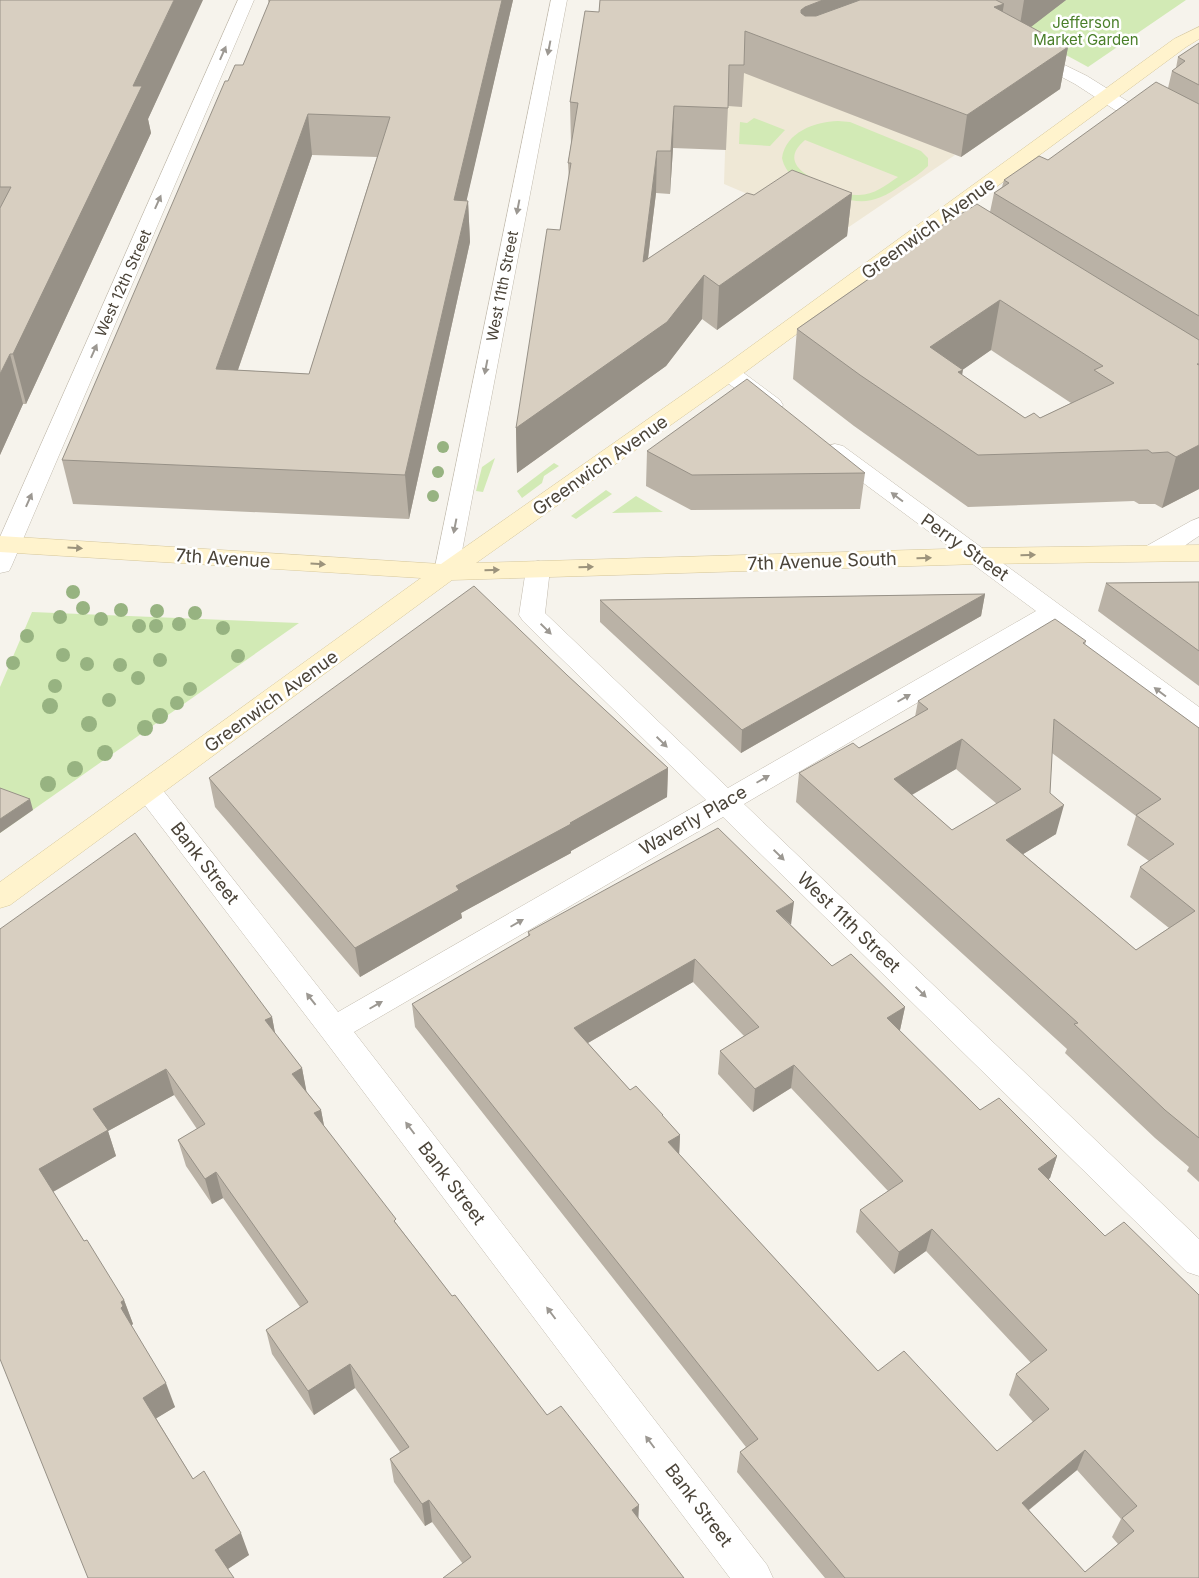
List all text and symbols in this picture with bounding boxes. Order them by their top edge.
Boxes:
park label: Jefferson Market Garden [1033,13,1139,49]
one-way arrow [545,40,553,56]
one-way arrow [220,46,228,60]
street label: Greenwich Avenue [857,173,999,283]
one-way arrow [155,195,163,209]
one-way arrow [514,200,522,215]
street label: West 12th Street [91,226,155,340]
street label: West 11th Street [482,229,522,343]
one-way arrow [90,344,98,358]
one-way arrow [482,359,490,375]
street label: Greenwich Avenue [529,411,671,519]
one-way arrow [891,492,904,503]
one-way arrow [25,493,33,507]
street label: Perry Street [917,509,1013,585]
one-way arrow [451,519,459,534]
street label: 7th Avenue [175,544,271,572]
one-way arrow [67,545,83,553]
street label: 7th Avenue South [747,548,897,574]
one-way arrow [1020,551,1036,559]
one-way arrow [916,553,932,561]
one-way arrow [311,560,327,568]
one-way arrow [579,563,595,571]
one-way arrow [484,566,500,574]
one-way arrow [539,623,551,635]
street label: Greenwich Avenue [200,646,342,756]
one-way arrow [1153,687,1167,697]
one-way arrow [897,693,910,702]
one-way arrow [656,736,668,748]
one-way arrow [756,775,770,784]
street label: Waverly Place [636,781,750,859]
street label: Bank Street [166,818,244,908]
one-way arrow [773,849,785,861]
street label: West 11th Street [793,868,905,977]
one-way arrow [510,918,523,927]
one-way arrow [915,986,927,998]
one-way arrow [306,993,317,1006]
one-way arrow [370,1000,383,1009]
one-way arrow [405,1122,416,1135]
street label: Bank Street [414,1137,490,1229]
one-way arrow [546,1307,557,1320]
one-way arrow [645,1436,656,1449]
street label: Bank Street [661,1459,737,1551]

